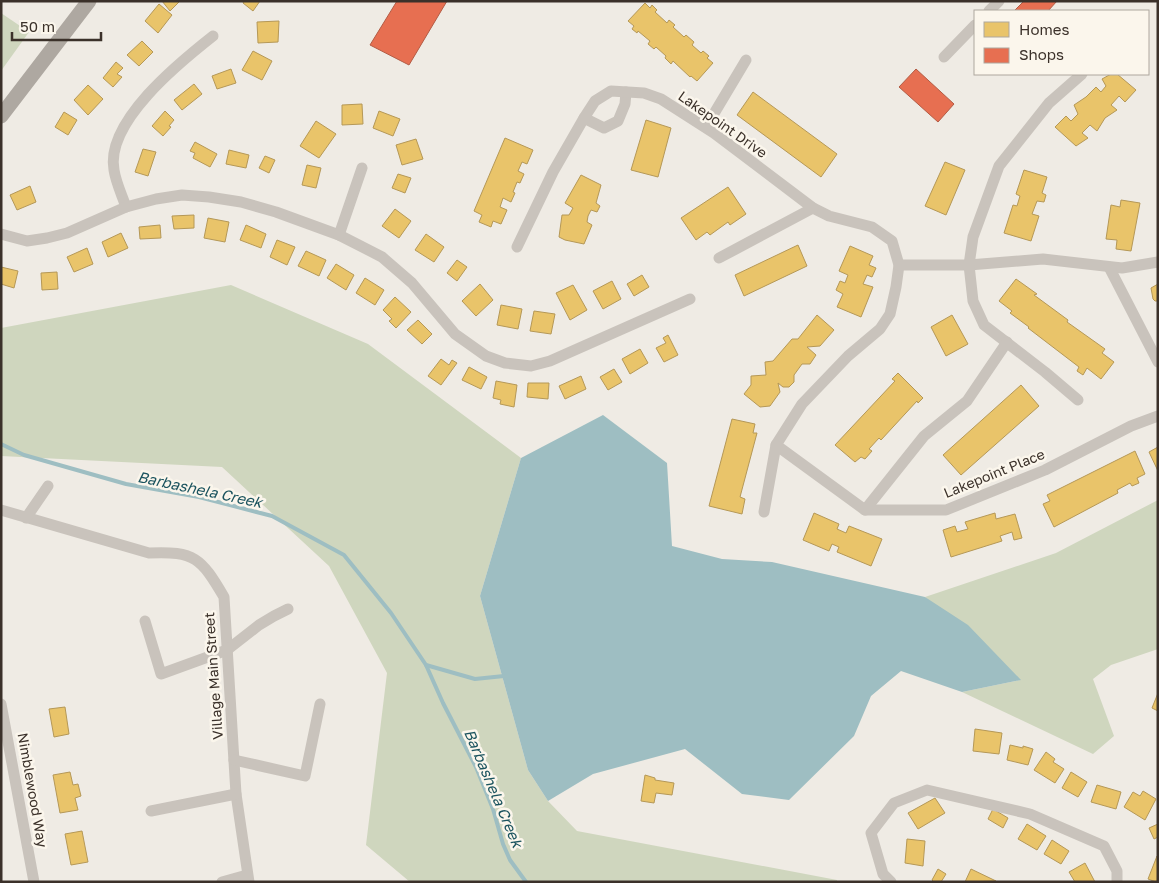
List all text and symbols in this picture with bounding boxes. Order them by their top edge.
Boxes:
scale bar [12,10,101,42]
legend [974,10,1149,75]
text: 50 m [20,17,55,35]
text: Homes [1019,20,1069,38]
text: Shops [1019,45,1064,63]
street label: Lakepoint Drive [675,87,771,161]
street label: Lakepoint Place [941,445,1047,501]
water label: Barbashela Creek [136,467,265,511]
street label: Village Main Street [200,612,226,740]
water label: Barbashela Creek [461,726,528,851]
street label: Nimblewood Way [15,731,51,849]

